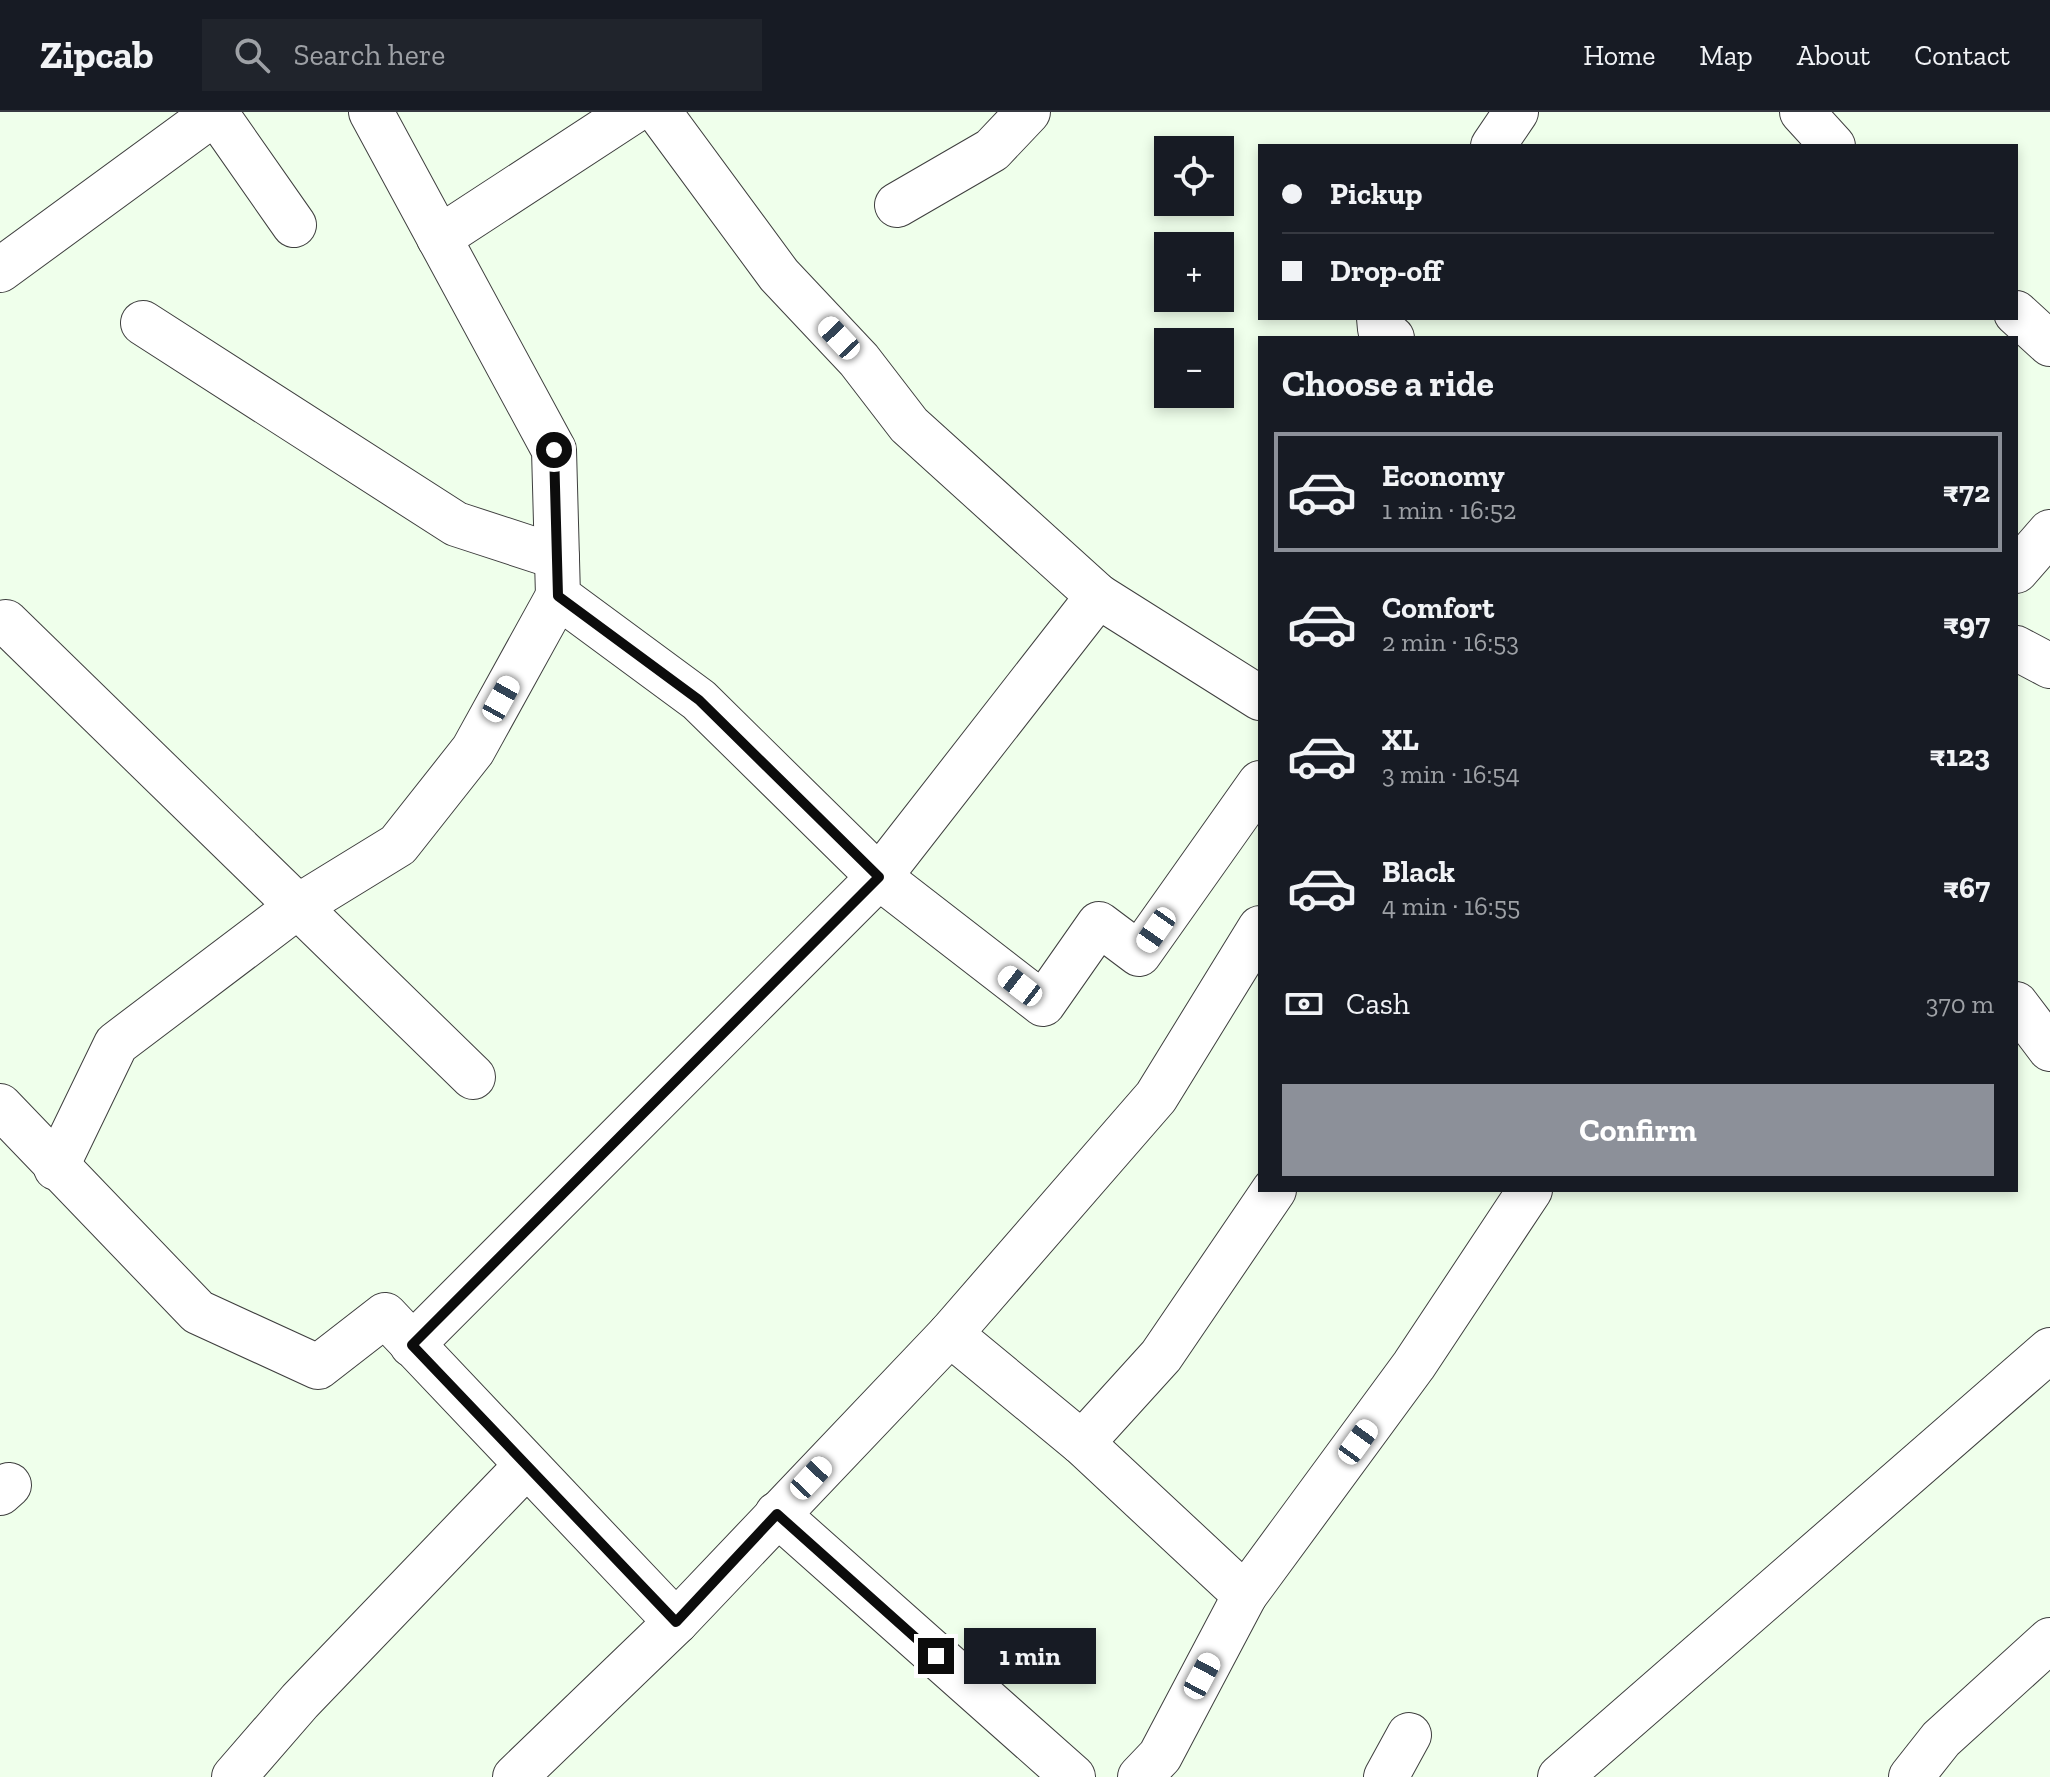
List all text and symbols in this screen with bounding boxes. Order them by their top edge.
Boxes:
search box [202,19,762,91]
text: Zipcab [40,32,154,78]
icon: search [230,33,274,77]
text: Search here [294,37,445,73]
text: Home [1583,39,1655,72]
text: Map [1699,39,1753,72]
text: About [1797,39,1870,72]
text: Contact [1914,39,2010,72]
map controls [1154,136,1234,408]
button: locate [1154,136,1234,216]
text: Pickup [1330,176,1422,212]
button: + [1154,232,1234,312]
text: Drop-off [1330,253,1442,289]
car [814,312,864,364]
button: − [1154,328,1234,408]
text: Choose a ride [1282,362,1494,405]
route start [536,432,572,468]
icon: car [1286,456,1358,528]
text: Economy [1382,458,1505,494]
text: ₹72 [1943,474,1990,510]
text: 1 min · 16:52 [1382,494,1516,526]
icon: car [1286,588,1358,660]
text: Comfort [1382,590,1494,626]
text: ₹97 [1943,606,1990,642]
text: 2 min · 16:53 [1382,626,1519,658]
car [479,672,523,726]
icon: car [1286,720,1358,792]
text: XL [1382,722,1419,758]
text: ₹123 [1930,738,1990,774]
text: 3 min · 16:54 [1382,758,1520,790]
icon: car [1286,852,1358,924]
text: Black [1382,854,1455,890]
text: ₹67 [1943,870,1990,906]
text: 4 min · 16:55 [1382,890,1520,922]
car [1132,903,1180,957]
car [994,962,1046,1010]
icon: cash [1282,982,1326,1026]
text: Cash [1346,986,1410,1022]
text: 370 m [1926,988,1994,1020]
button: Confirm [1282,1084,1994,1176]
car [1334,1416,1382,1468]
car [786,1452,836,1504]
callout: 1 min [964,1628,1096,1684]
route end [918,1638,954,1674]
text: 1 min [999,1640,1061,1672]
car [1180,1649,1224,1703]

